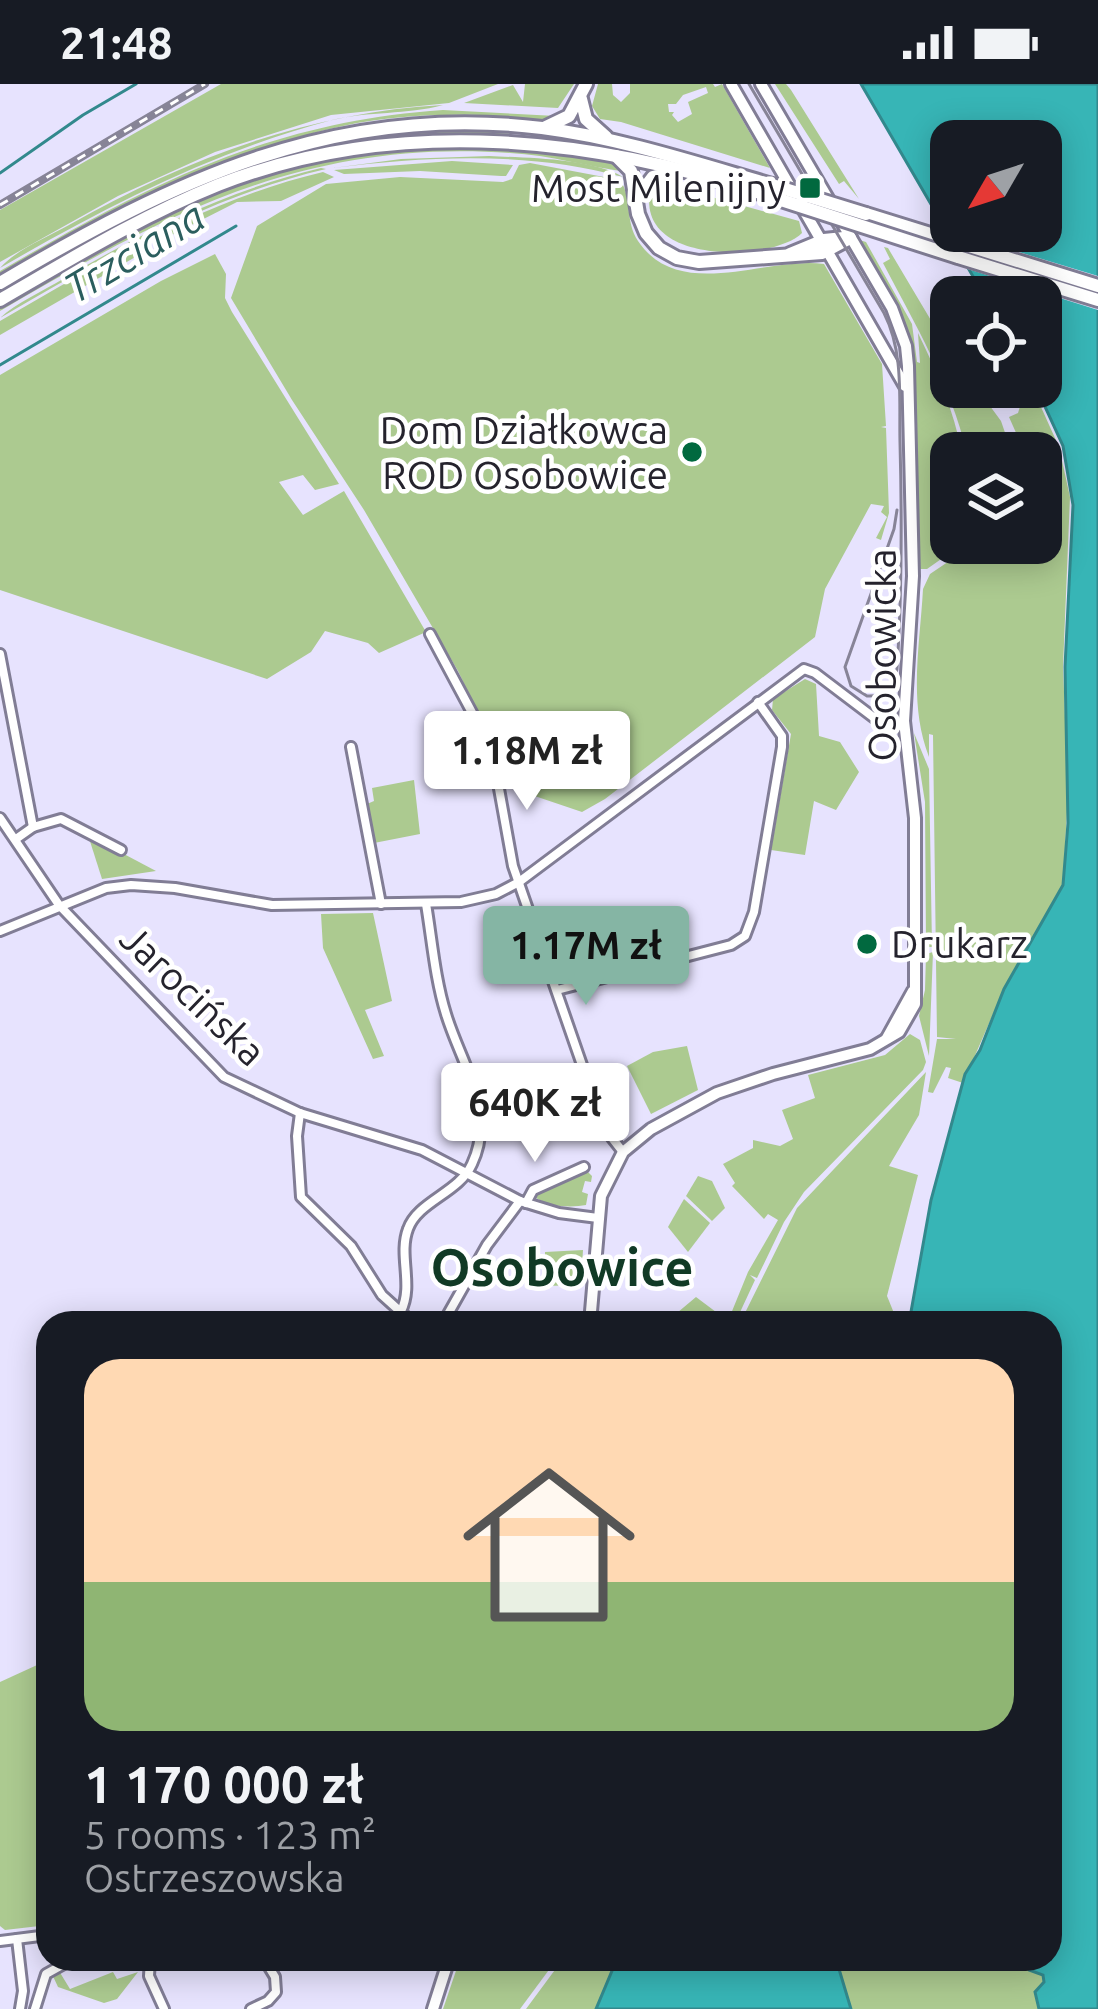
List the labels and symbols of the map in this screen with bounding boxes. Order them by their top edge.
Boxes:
north arrow [930,120,1062,252]
place label: Most Milenijny [531,166,786,209]
marker: Most Milenijny [797,175,823,201]
water label: Trzciana [55,192,212,312]
place label: Dom Działkowca ROD Osobowice [380,408,668,496]
marker: Dom Działkowca ROD Osobowice [679,439,705,465]
street label: Osobowicka [860,548,903,762]
pin: 1.18M zł [403,711,651,813]
pin: 1.17M zł [462,906,710,1008]
street label: Jarocińska [112,916,274,1074]
place label: Drukarz [891,922,1028,965]
marker: Drukarz [854,931,880,957]
pin: 640K zł [424,1063,646,1165]
district label: Osobowice [430,1238,694,1296]

